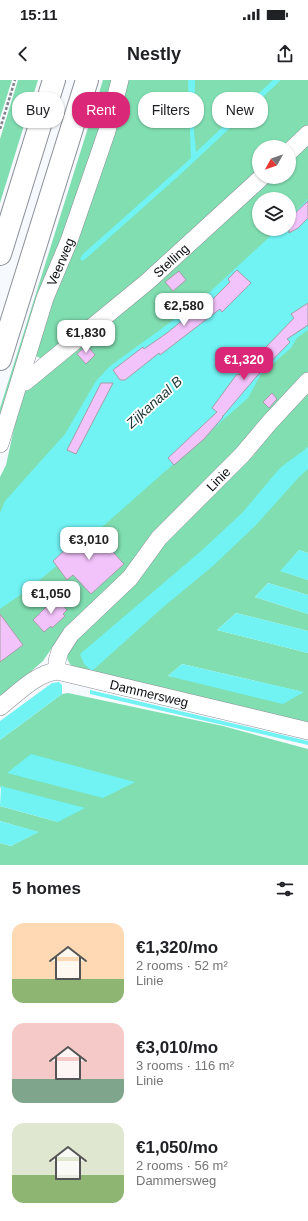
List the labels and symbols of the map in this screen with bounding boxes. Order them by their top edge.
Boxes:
north arrow [252,140,296,184]
street label: Veerweg [44,236,77,288]
street label: Stelling [150,241,192,281]
pin: €2,580 [151,293,217,327]
pin: €1,830 [53,320,119,354]
pin: €1,320 [211,347,277,381]
water label: Zijkanaal B [122,373,185,432]
street label: Linie [203,464,233,494]
pin: €3,010 [56,527,122,561]
pin: €1,050 [18,581,84,615]
street label: Dammersweg [108,677,190,710]

